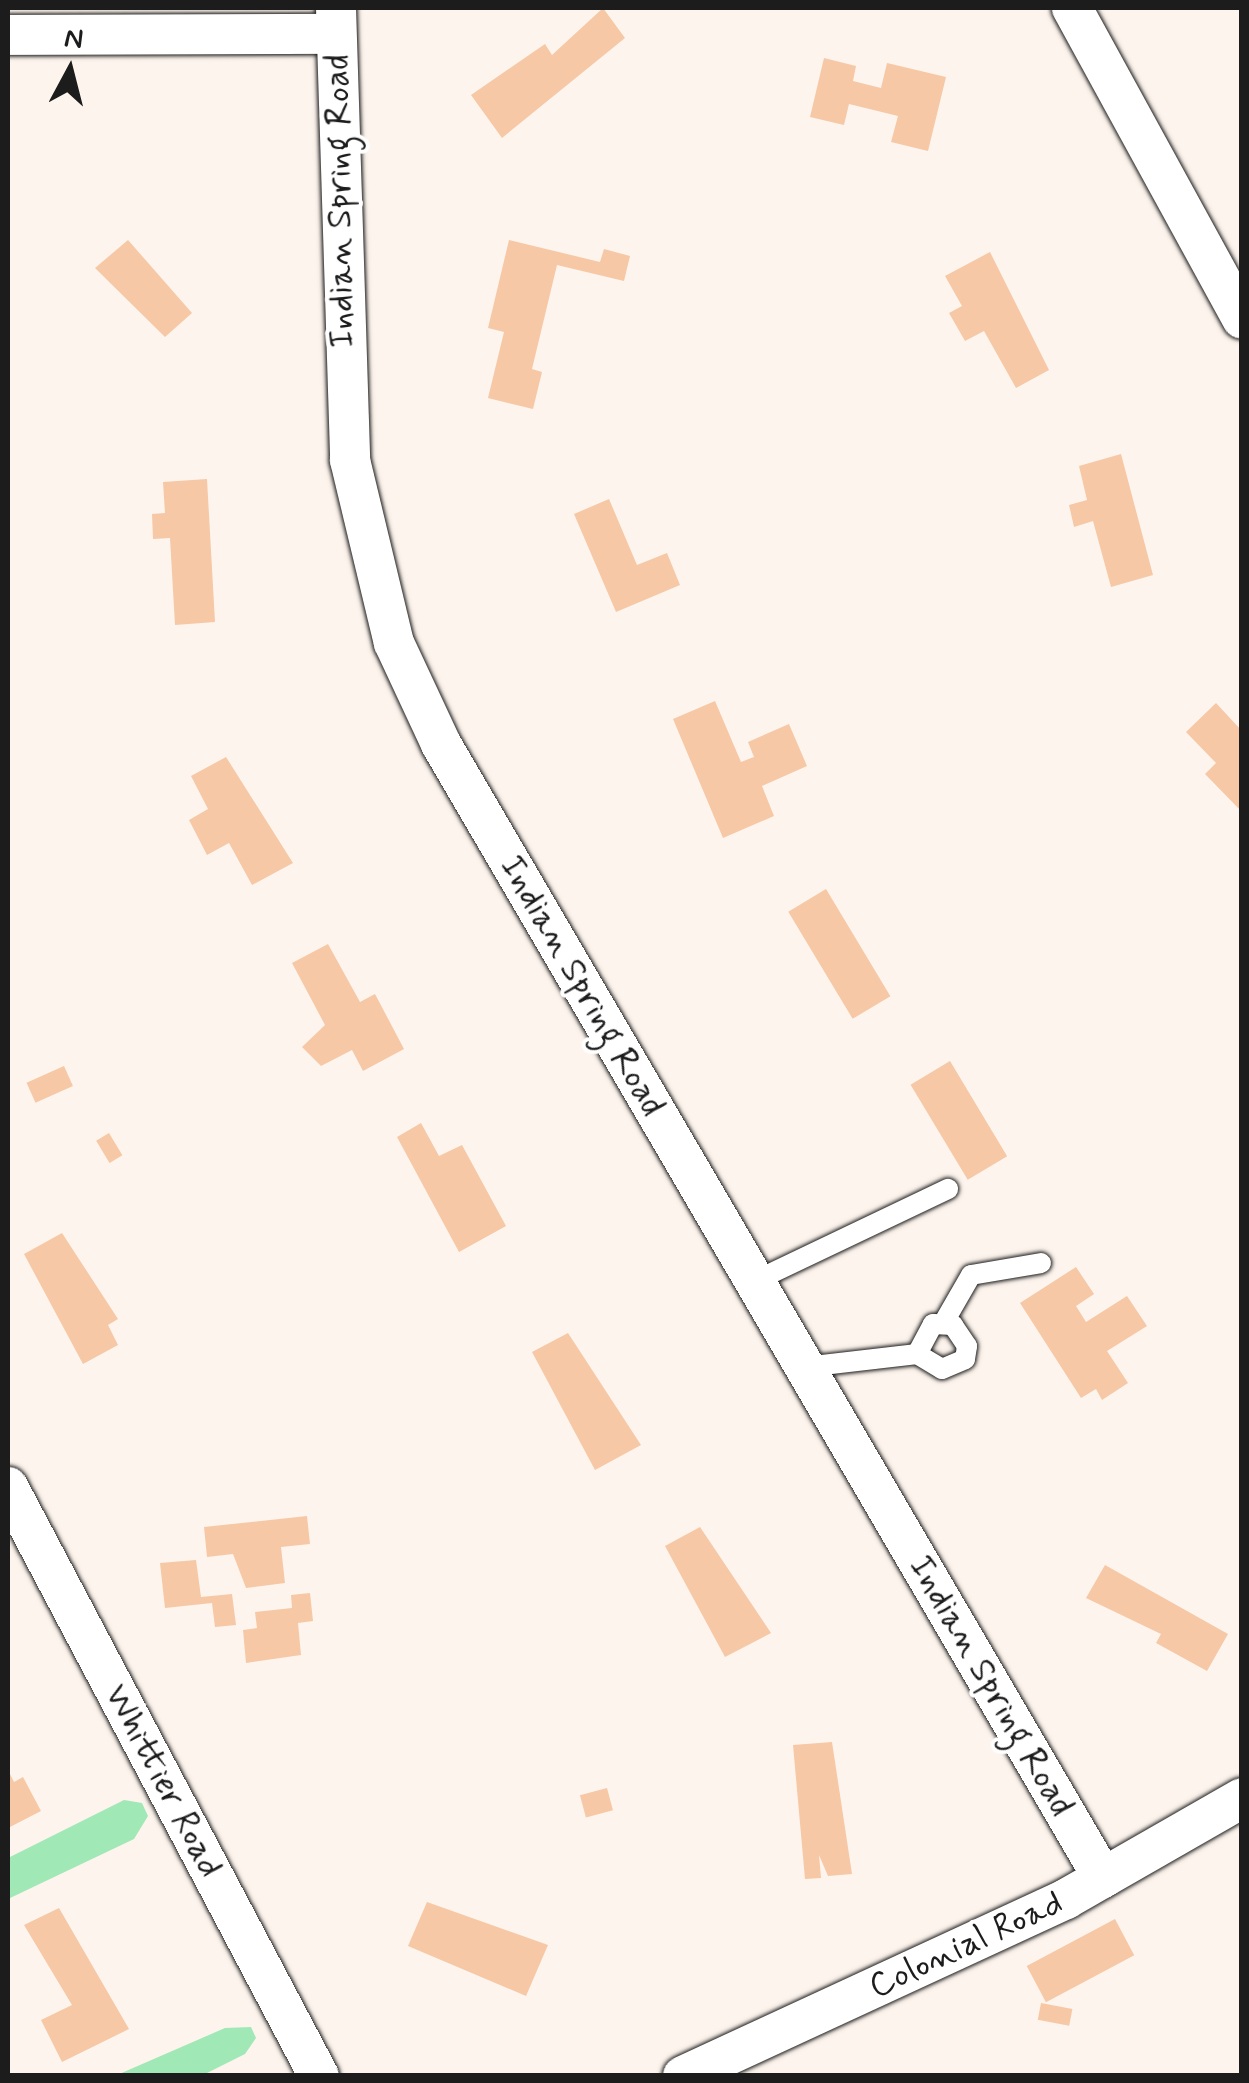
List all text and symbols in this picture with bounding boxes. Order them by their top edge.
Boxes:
north arrow [20,20,120,120]
text: N [62,20,85,59]
street label: Indian Spring Road [316,55,364,347]
street label: Indian Spring Road [491,849,673,1123]
street label: Indian Spring Road [900,1549,1082,1823]
street label: Whittier Road [94,1677,232,1885]
street label: Colonial Road [864,1883,1068,2007]

